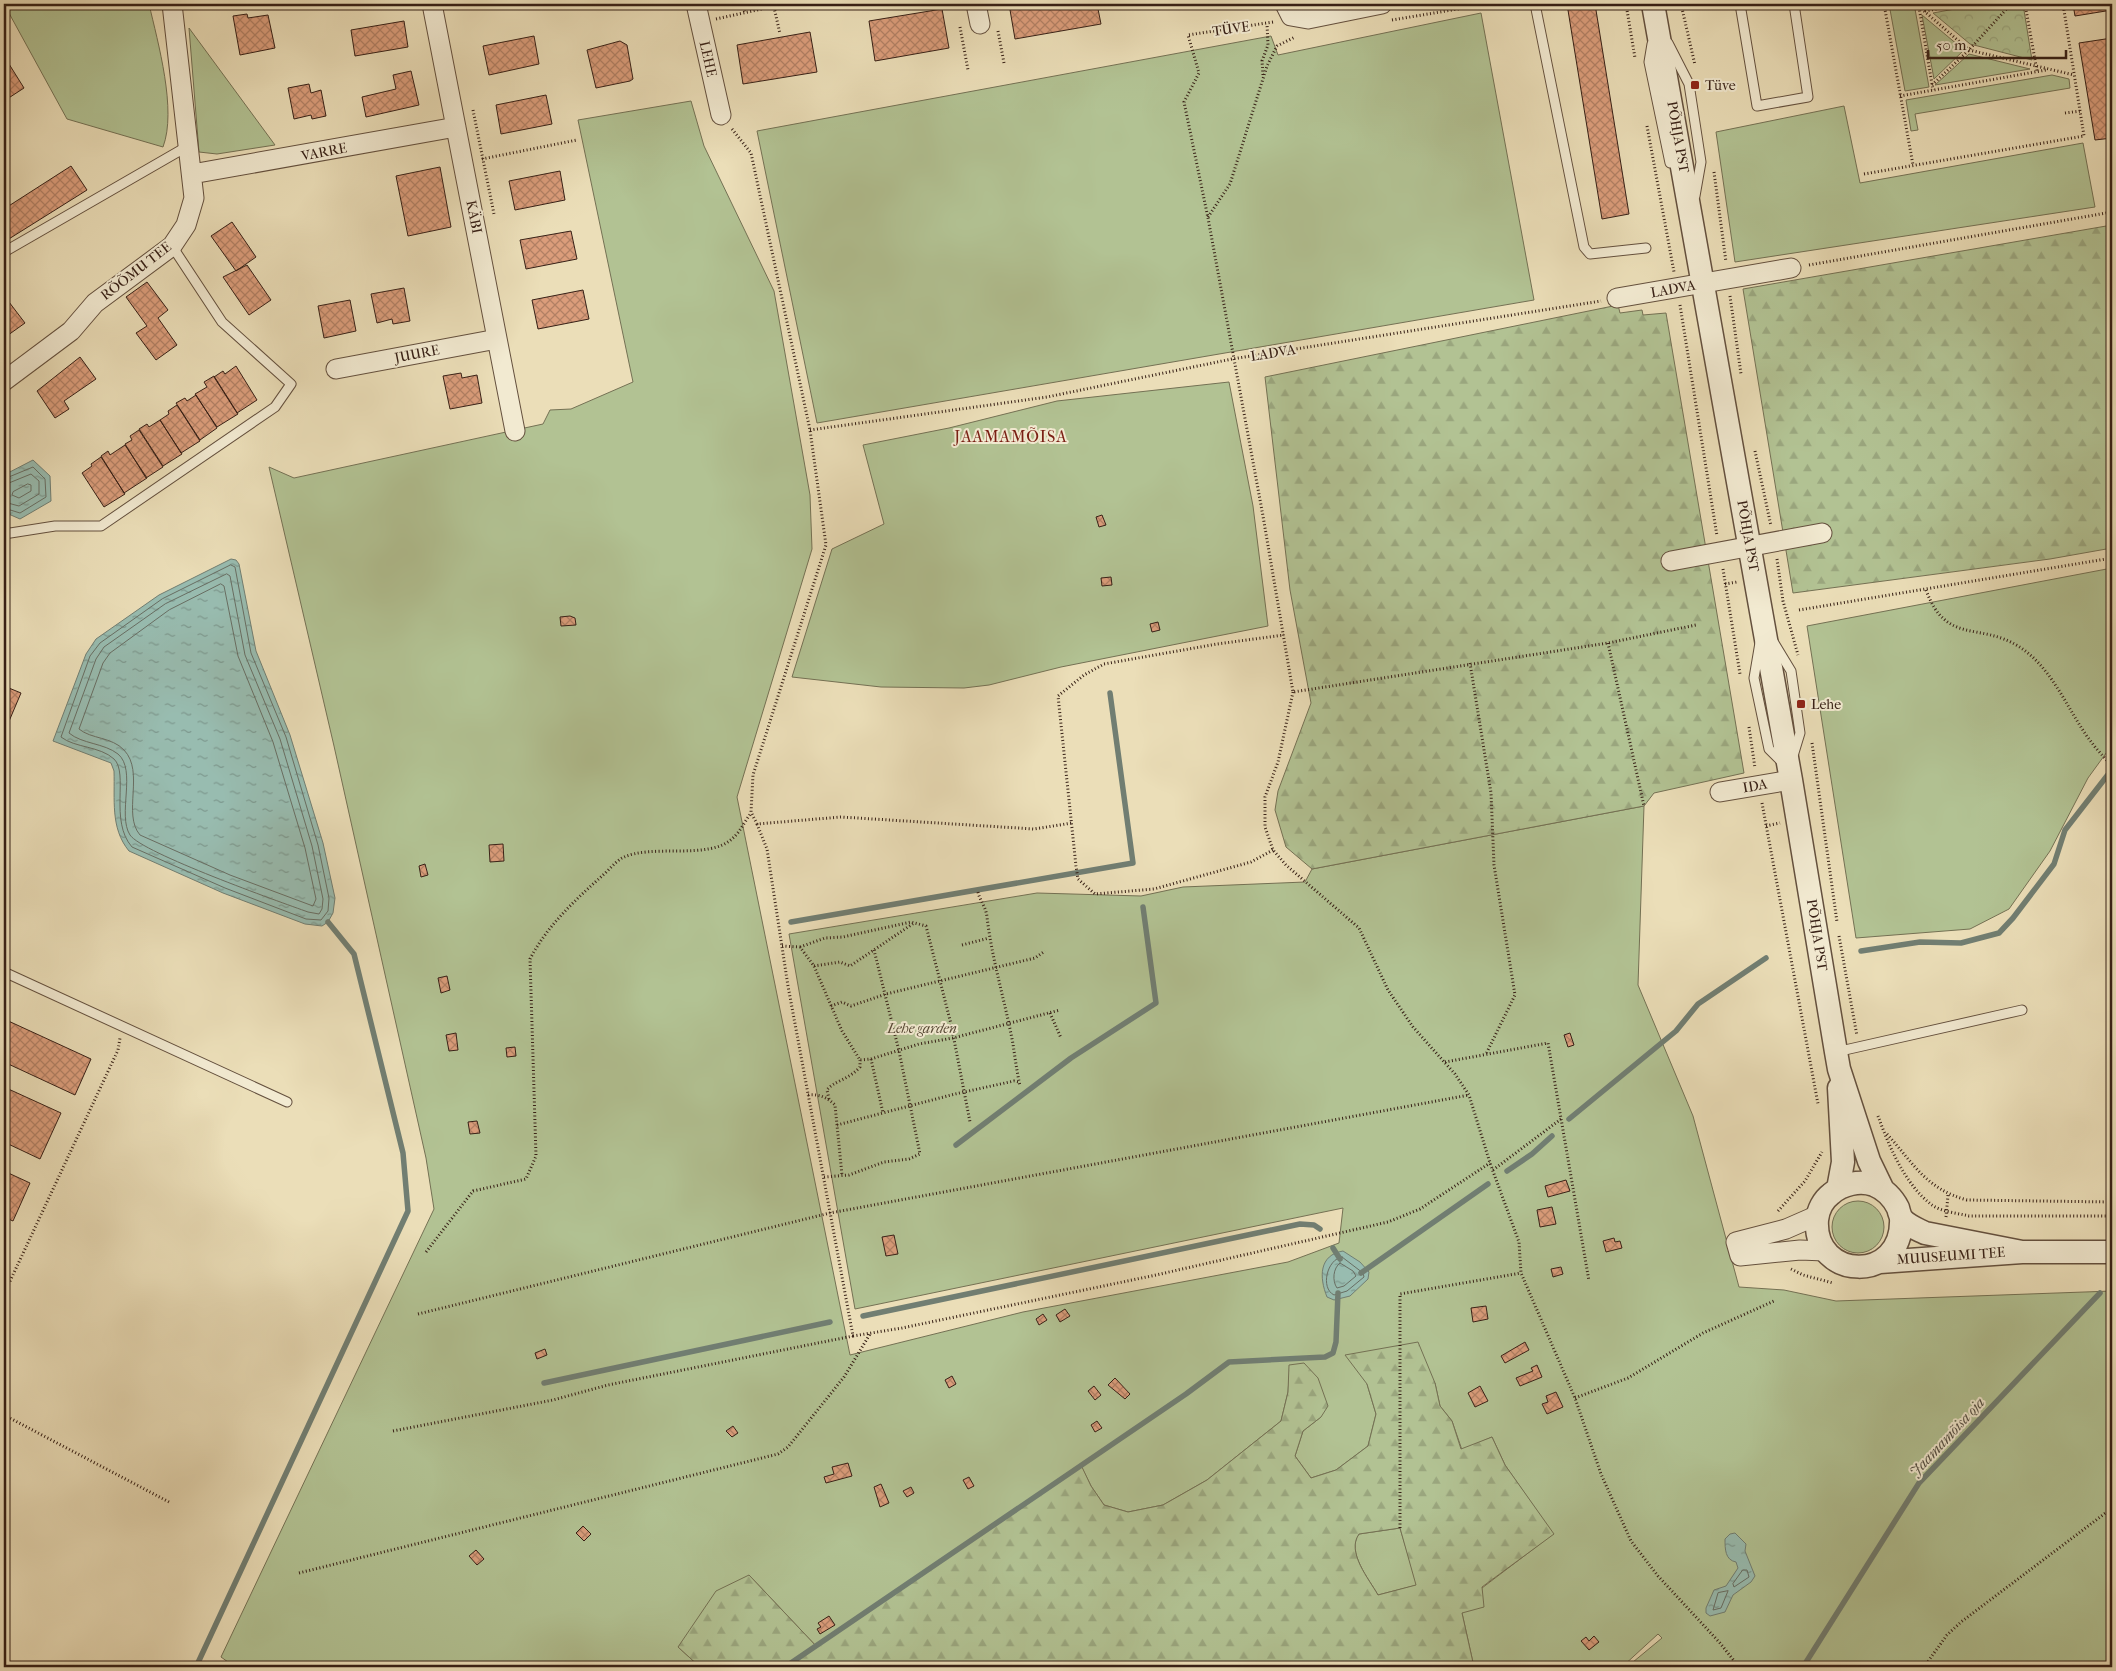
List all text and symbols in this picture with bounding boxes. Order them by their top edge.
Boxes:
street label: TÜVE [1211,18,1251,40]
scale bar [1928,28,2066,60]
text: 50 m [1936,36,1967,54]
street label: LEHE [696,39,720,79]
place label: Tüve [1705,77,1736,94]
marker: Tüve [1689,79,1701,91]
street label: PÕHJA PST [1663,100,1693,175]
street label: VARRE [299,139,349,165]
street label: KÄBI [462,199,486,236]
street label: RÕÕMU TEE [97,238,175,304]
street label: LADVA [1649,277,1698,301]
street label: JUURE [392,341,441,367]
street label: LADVA [1249,341,1298,365]
district label: JAAMAMÕISA [952,427,1068,446]
street label: PÕHJA PST [1733,499,1763,574]
place label: Lehe [1811,696,1841,713]
marker: Lehe [1795,698,1807,710]
street label: IDA [1741,775,1770,797]
street label: PÕHJA PST [1803,898,1831,973]
park label: Lehe garden [886,1020,957,1037]
street label: MUUSEUMI TEE [1896,1244,2006,1268]
water label: Jaamamõisa oja [1906,1394,1988,1480]

